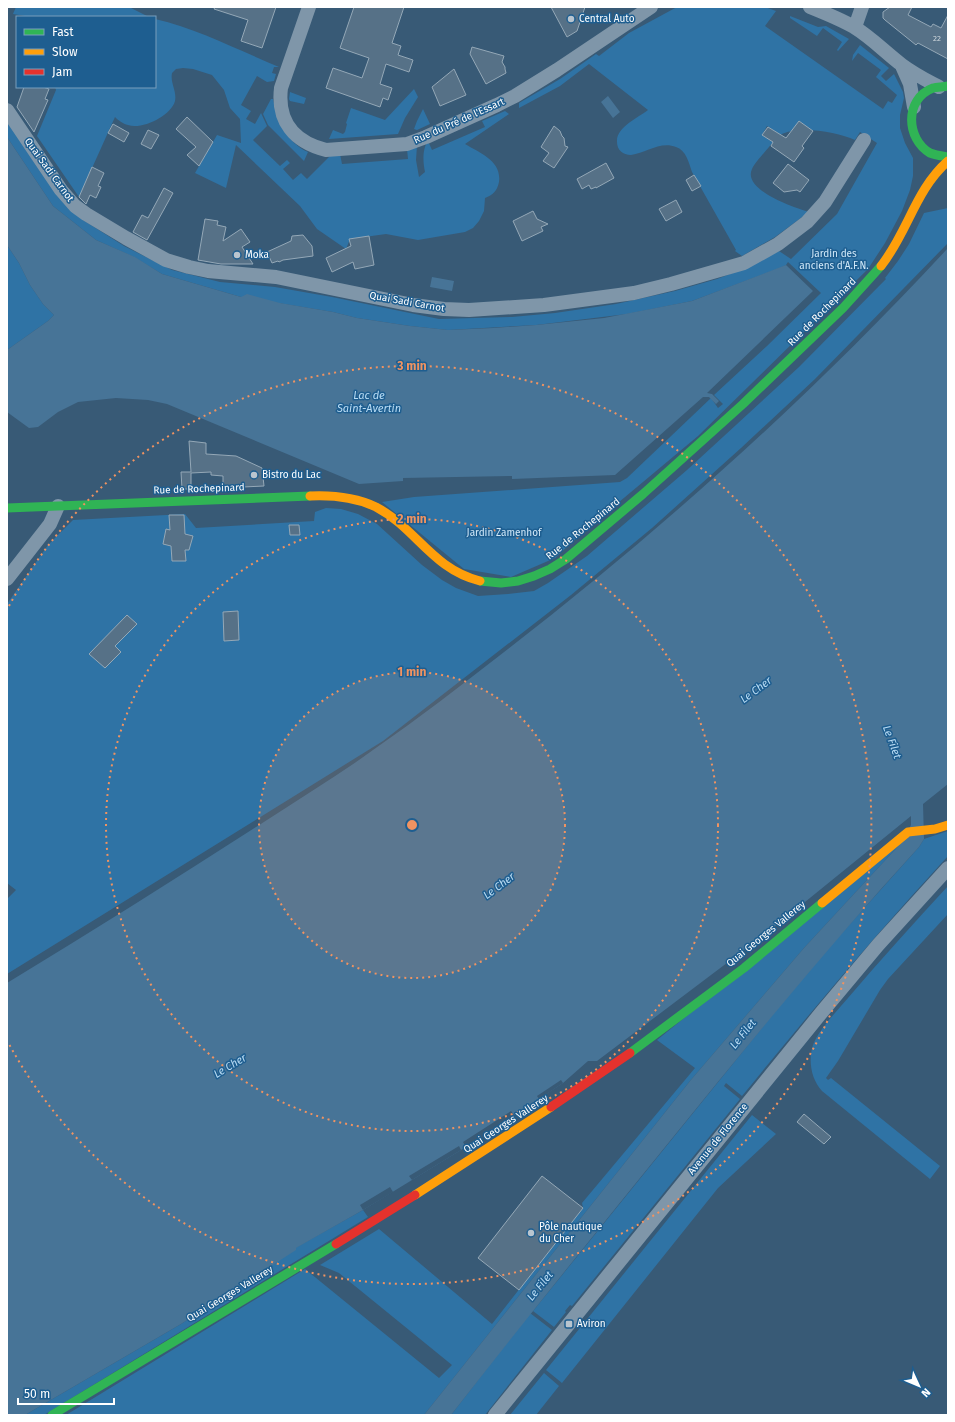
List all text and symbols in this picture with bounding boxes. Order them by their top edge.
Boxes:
place label: Central Auto [579,13,635,25]
marker: Central Auto [566,14,576,24]
legend [16,16,156,88]
text: Fast [52,25,74,39]
house number: 22 [933,34,941,43]
text: Slow [52,45,78,59]
text: Jam [52,65,72,79]
street label: Rue du Pré de l'Essart [412,95,507,146]
street label: Quai Sadi Carnot [22,136,76,205]
park label: Jardin des anciens d'A.F.N. [799,248,869,272]
place label: Moka [245,249,269,261]
marker: Moka [232,250,242,260]
street label: Rue de Rochepinard [785,275,859,349]
street label: Quai Sadi Carnot [368,289,446,315]
text: 3 min [396,359,427,373]
water label: Lac de Saint-Avertin [336,389,401,415]
place label: Bistro du Lac [262,469,321,481]
marker: Bistro du Lac [249,470,259,480]
street label: Rue de Rochepinard [153,481,245,497]
street label: Rue de Rochepinard [544,496,622,562]
text: 2 min [397,512,427,526]
park label: Jardin Zamenhof [467,527,542,539]
text: 1 min [398,665,426,679]
water label: Le Cher [738,674,775,706]
water label: Le Filet [880,724,904,760]
centre of rings [405,818,419,832]
water label: Le Cher [481,870,518,902]
street label: Quai Georges Vallerey [724,898,808,970]
water label: Le Filet [727,1016,759,1051]
water label: Le Cher [211,1051,249,1081]
street label: Quai Georges Vallerey [461,1092,551,1156]
street label: Avenue de Florence [686,1101,750,1177]
place label: Pôle nautique du Cher [539,1221,602,1245]
marker: Pôle nautique du Cher [526,1228,536,1238]
street label: Quai Georges Vallerey [185,1263,275,1324]
water label: Le Filet [524,1268,556,1303]
place label: Aviron [577,1318,606,1330]
marker: Aviron [564,1319,574,1329]
north arrow [899,1366,939,1406]
scale bar [18,1380,114,1406]
text: N [919,1385,933,1400]
text: 50 m [24,1387,50,1401]

